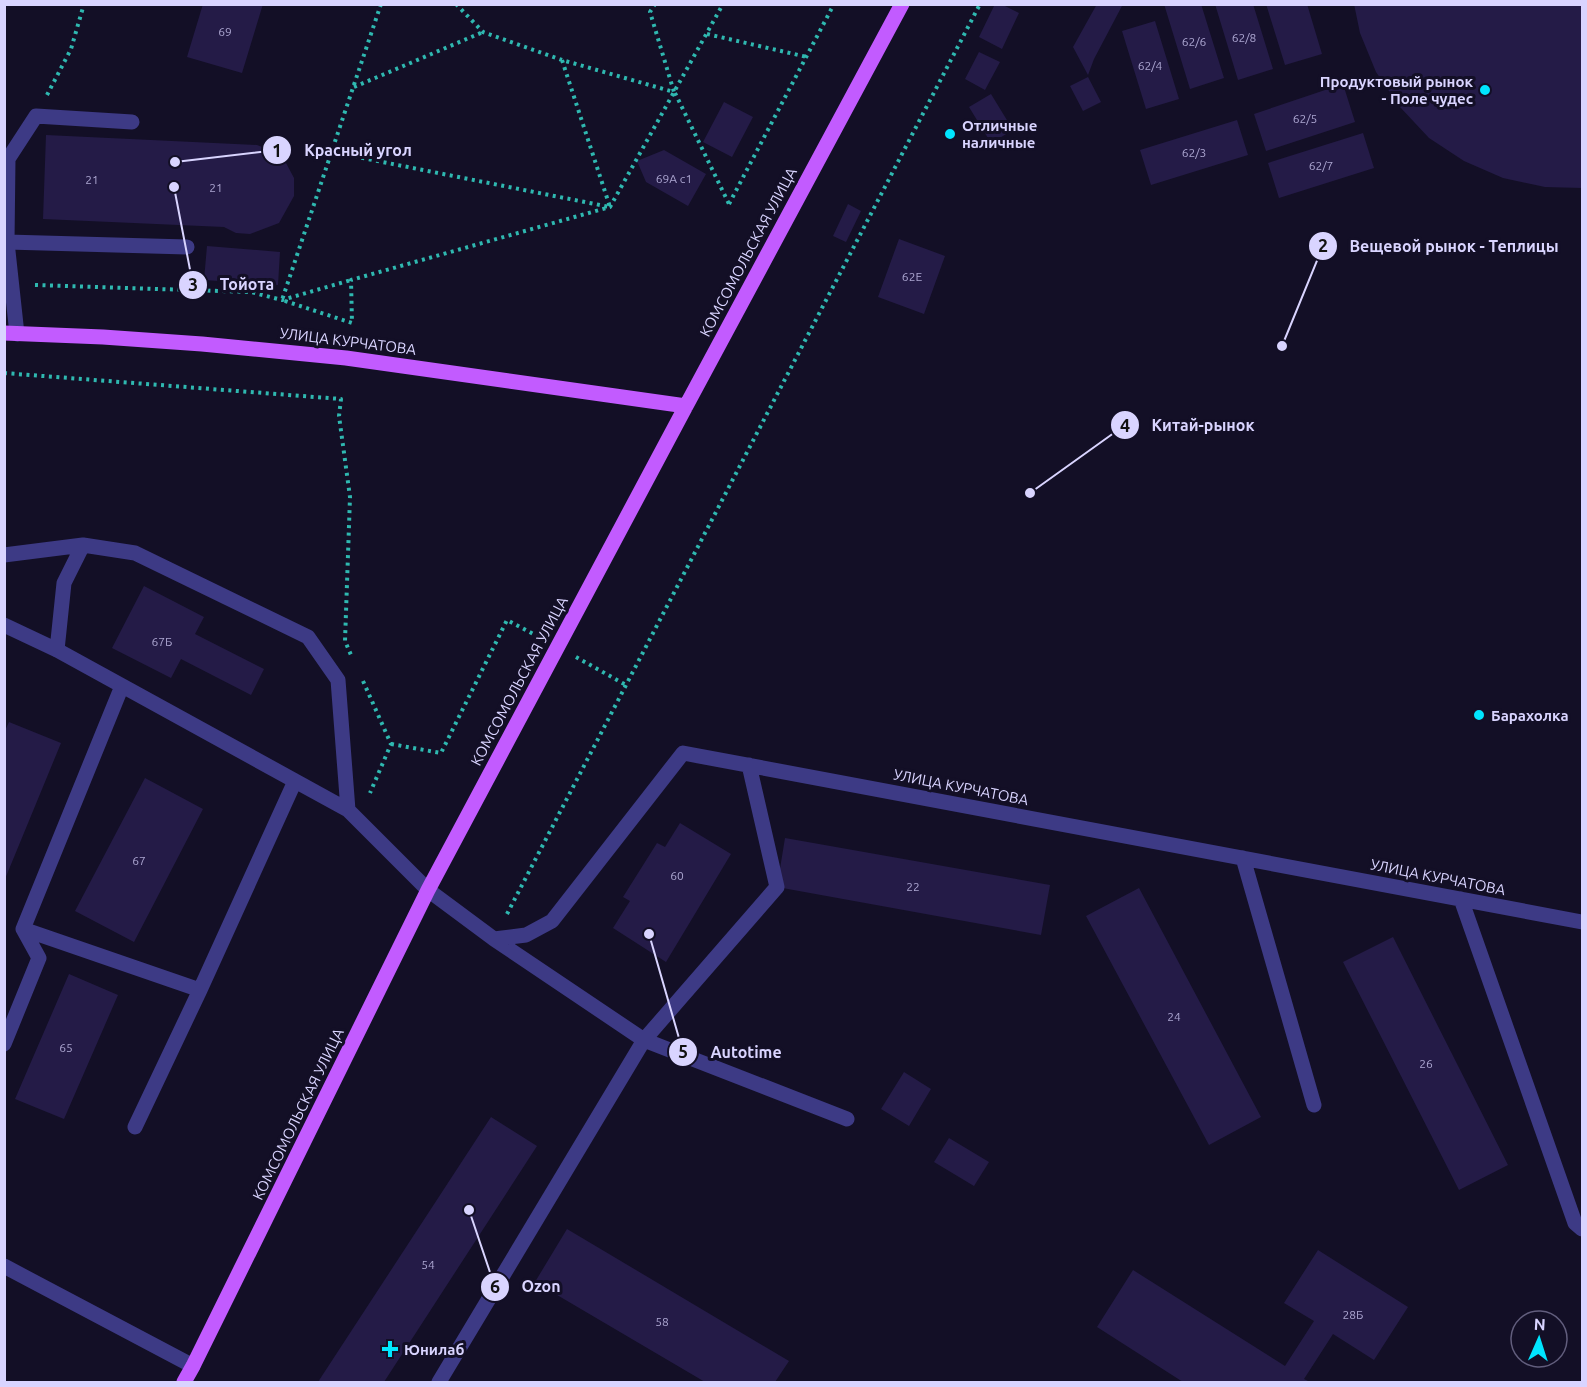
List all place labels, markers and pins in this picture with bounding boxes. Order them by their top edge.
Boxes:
place label: Продуктовый рынок - Поле чудес [1320,73,1473,107]
marker: Продуктовый рынок - Поле чудес [1478,83,1492,97]
place label: Отличные наличные [962,117,1037,151]
marker: Отличные наличные [943,127,957,141]
callout: Красный угол [262,133,424,167]
callout: Вещевой рынок - Теплицы [1308,229,1571,263]
callout: Тойота [178,268,287,302]
callout: Китай-рынок [1110,408,1267,442]
place label: Барахолка [1491,707,1569,724]
marker: Барахолка [1472,708,1486,722]
callout: Autotime [668,1035,793,1069]
callout: Ozon [480,1270,573,1304]
marker: Юнилаб [381,1340,399,1358]
place label: Юнилаб [404,1341,464,1358]

